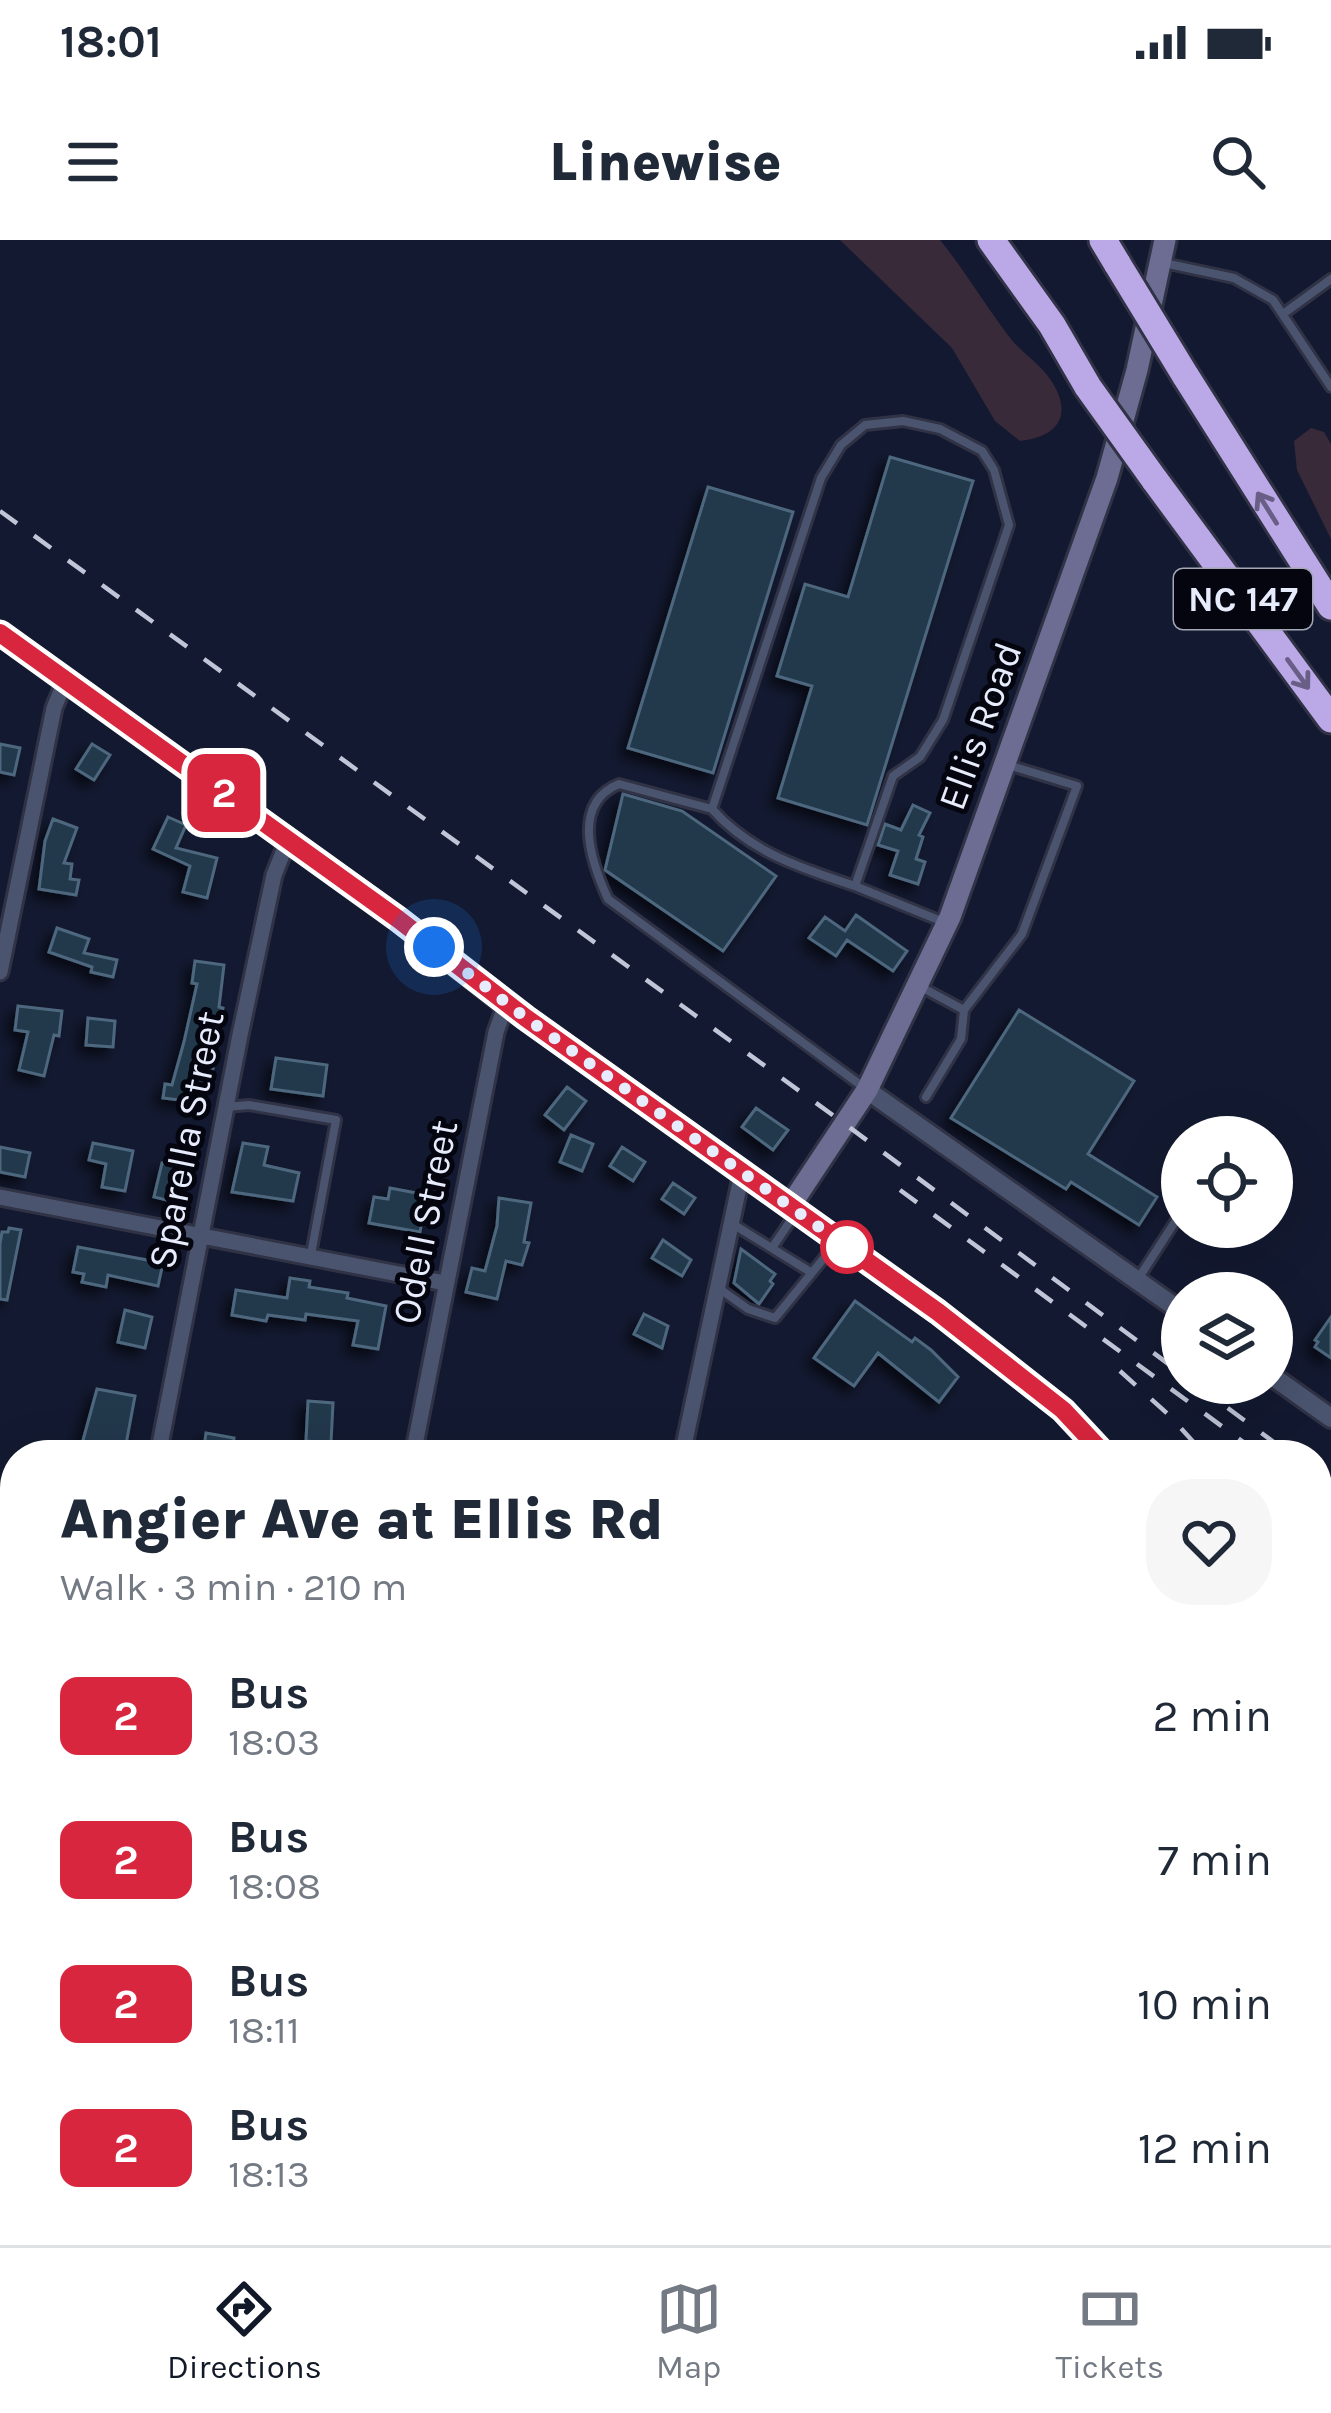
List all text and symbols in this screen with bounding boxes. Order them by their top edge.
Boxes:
text: 18:01 [60,16,162,68]
icon: menu [60,129,126,195]
icon: search [1205,129,1271,195]
text: Linewise [549,130,782,194]
one-way arrow [1255,492,1279,526]
road number: NC 147 [1174,569,1312,629]
street label: Ellis Road [928,636,1032,816]
one-way arrow [1285,657,1311,690]
line badge: 2 [185,754,263,832]
text: 2 [211,768,237,818]
your location [404,917,464,977]
street label: Sparella Street [138,1007,234,1273]
street label: Odell Street [383,1116,467,1328]
map controls [1161,1116,1293,1404]
button: locate [1161,1116,1293,1248]
unlabelled marker [822,1222,872,1272]
button: layers [1161,1272,1293,1404]
button: heart [1146,1479,1272,1605]
text: Angier Ave at Ellis Rd [60,1486,663,1552]
text: Walk · 3 min · 210 m [60,1564,407,1610]
text: Bus [228,1667,309,1719]
text: 2 min [1153,1690,1272,1742]
text: 2 [113,1691,139,1741]
text: 18:03 [228,1719,320,1765]
text: Bus [228,1811,309,1863]
text: 7 min [1158,1834,1272,1886]
text: 2 [113,1835,139,1885]
text: 18:08 [228,1863,321,1909]
text: Bus [228,1955,309,2007]
text: 10 min [1137,1978,1272,2030]
text: 2 [113,1979,139,2029]
text: 18:11 [228,2007,300,2053]
text: Bus [228,2099,309,2151]
text: 12 min [1138,2122,1272,2174]
text: 2 [113,2123,139,2173]
text: 18:13 [228,2151,310,2197]
tab: Directions [167,2276,322,2386]
tab: Map [656,2276,722,2386]
tab: Tickets [1055,2276,1164,2386]

